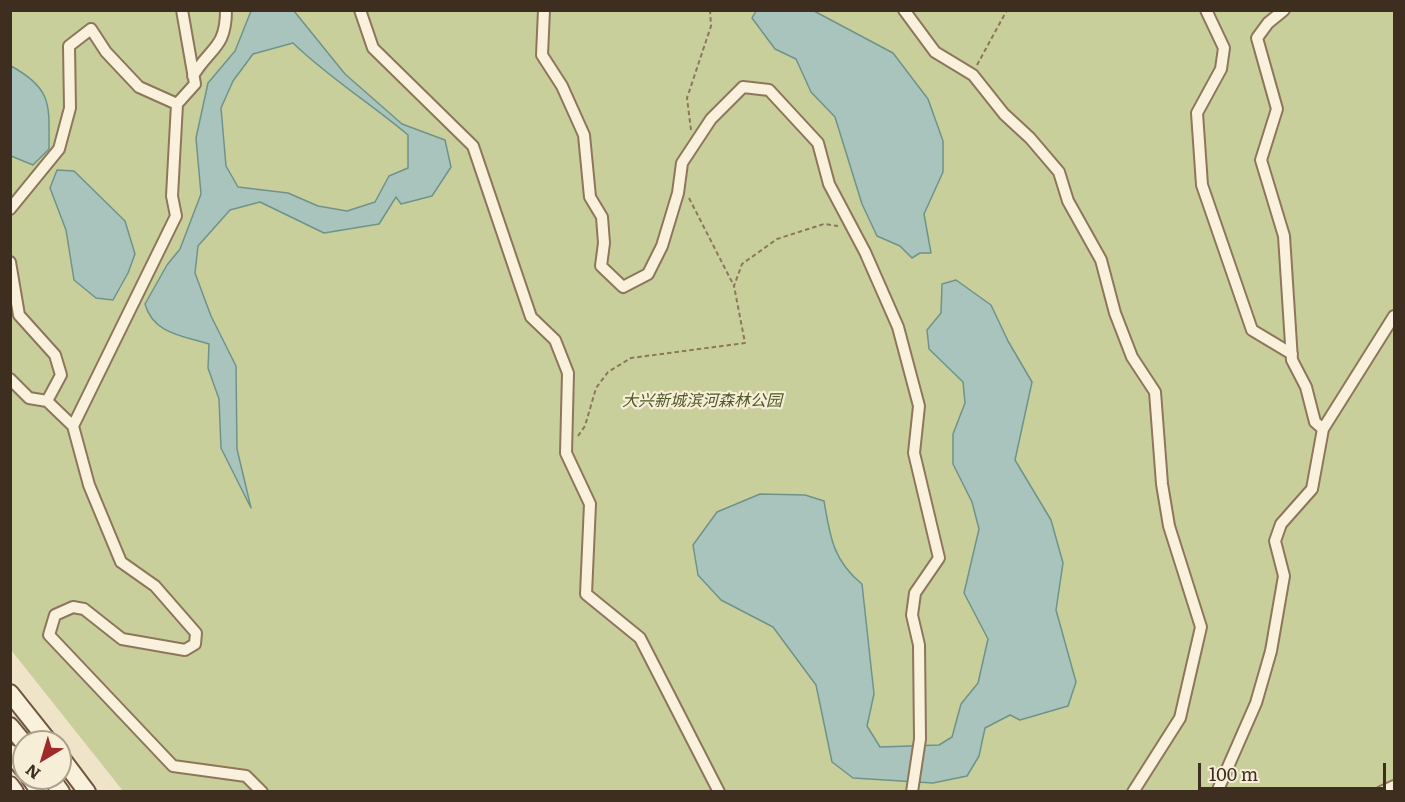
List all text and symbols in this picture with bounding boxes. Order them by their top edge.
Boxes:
park label: 大兴新城滨河森林公园 [622,391,782,411]
north arrow [12,730,72,790]
scale bar [1201,751,1388,789]
text: N [19,759,45,786]
text: 100 m [1209,760,1258,787]

